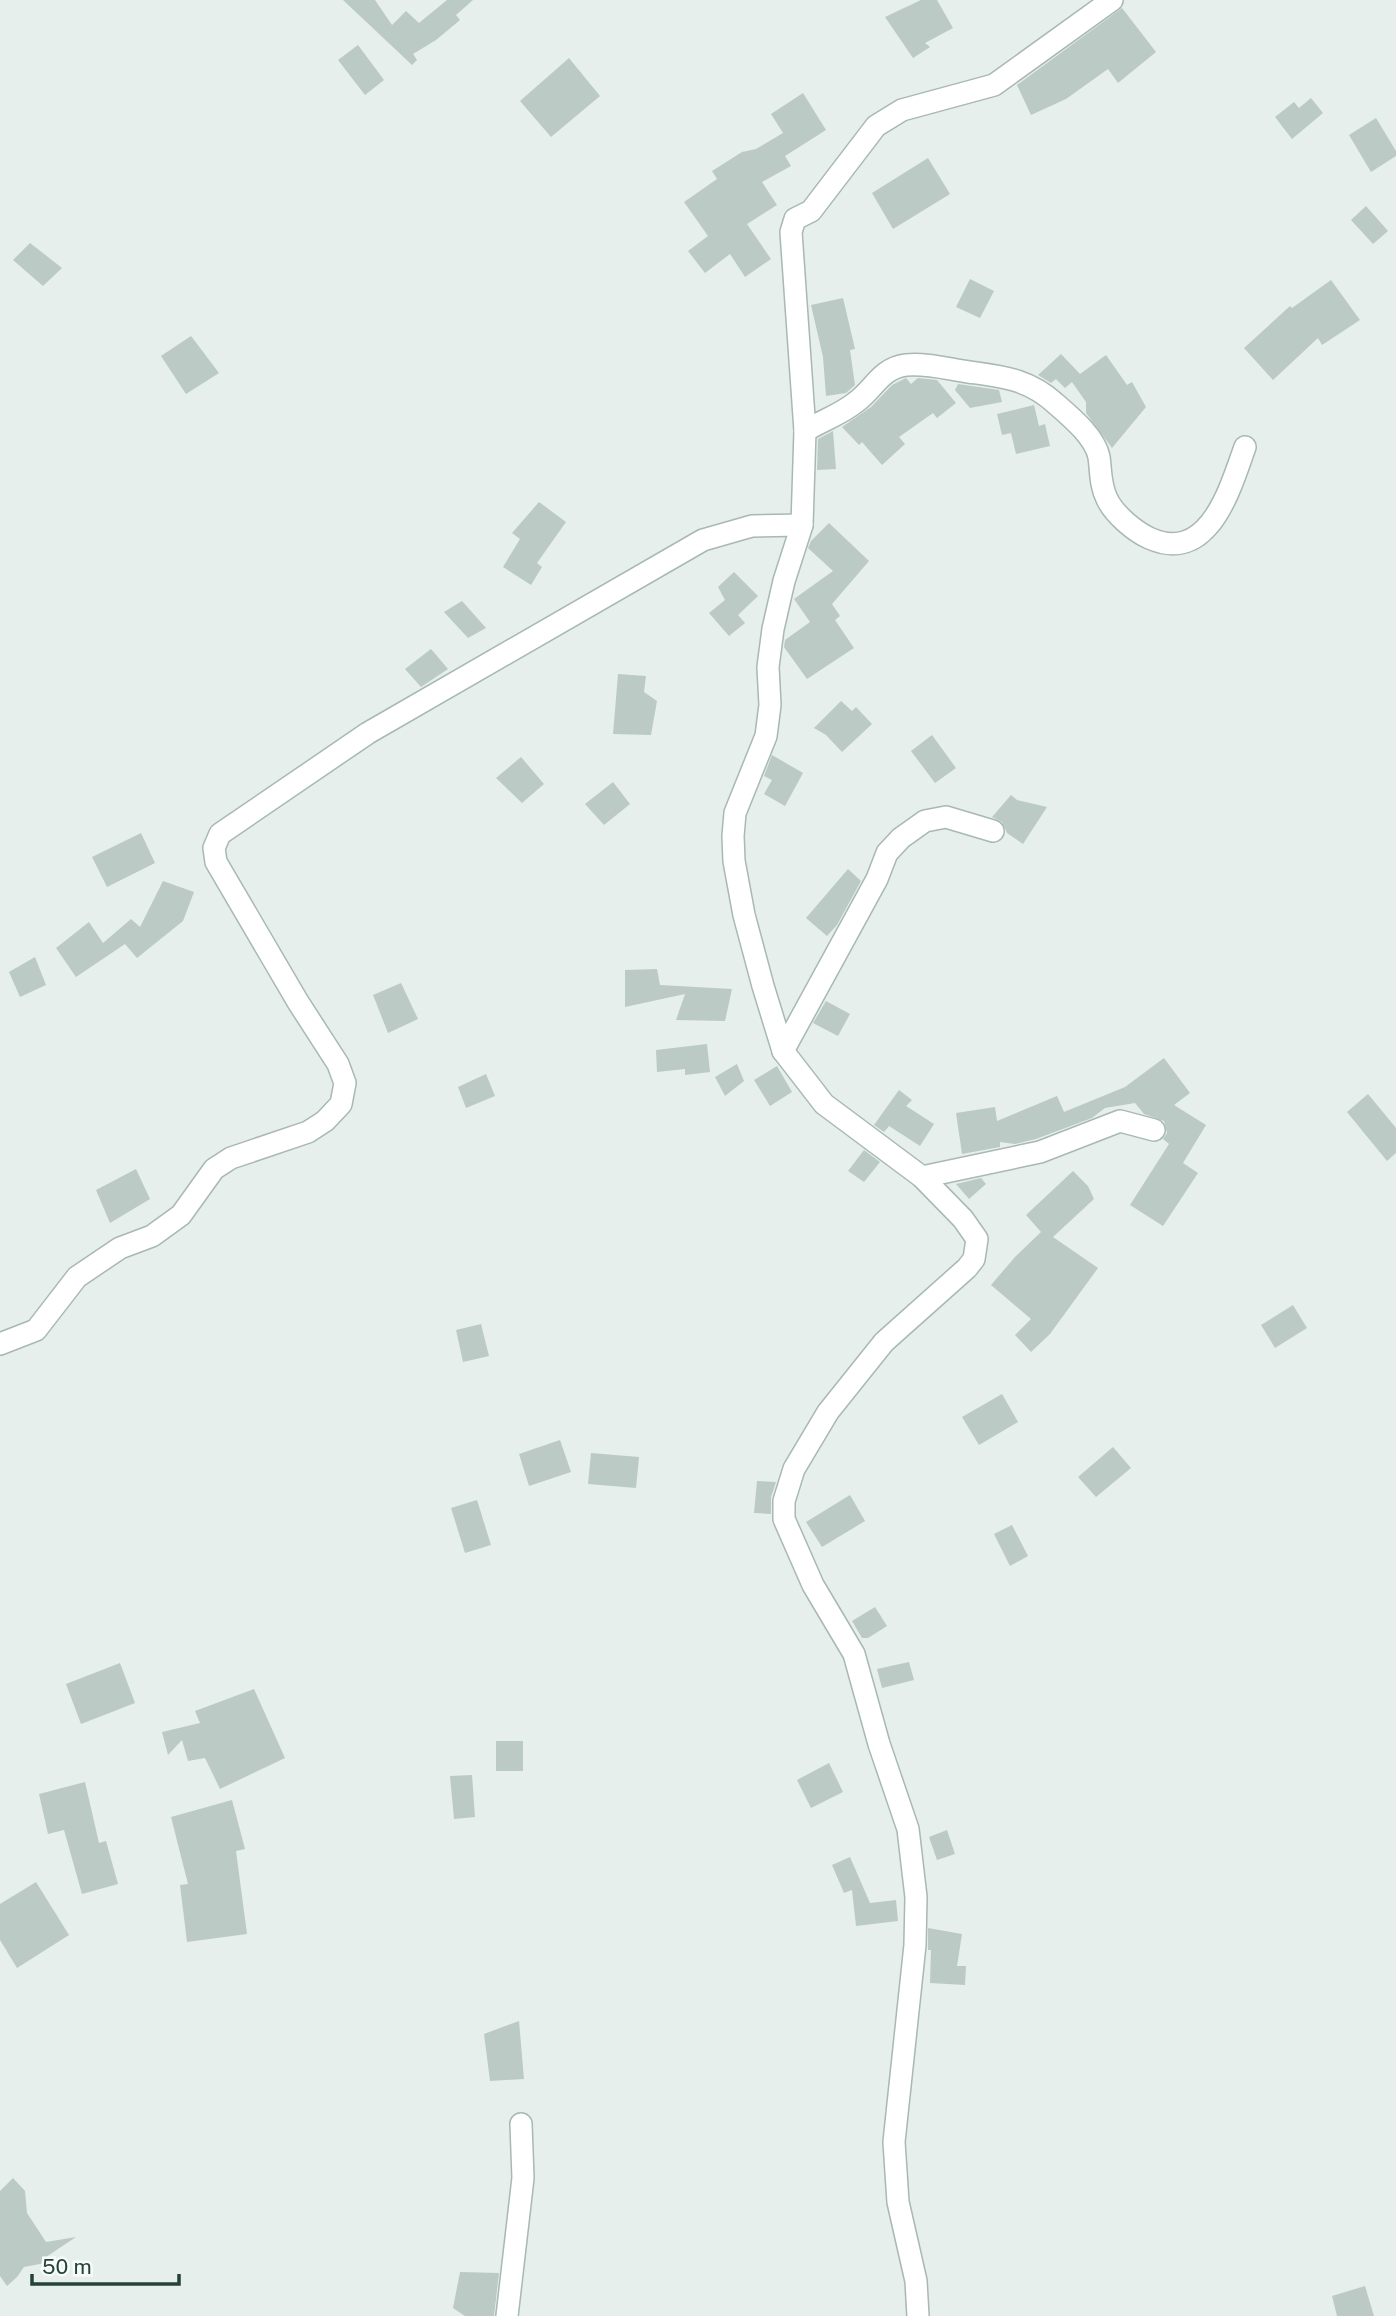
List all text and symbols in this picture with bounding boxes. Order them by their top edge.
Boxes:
scale bar [32,2242,178,2286]
text: 50 m [42,2254,92,2279]

